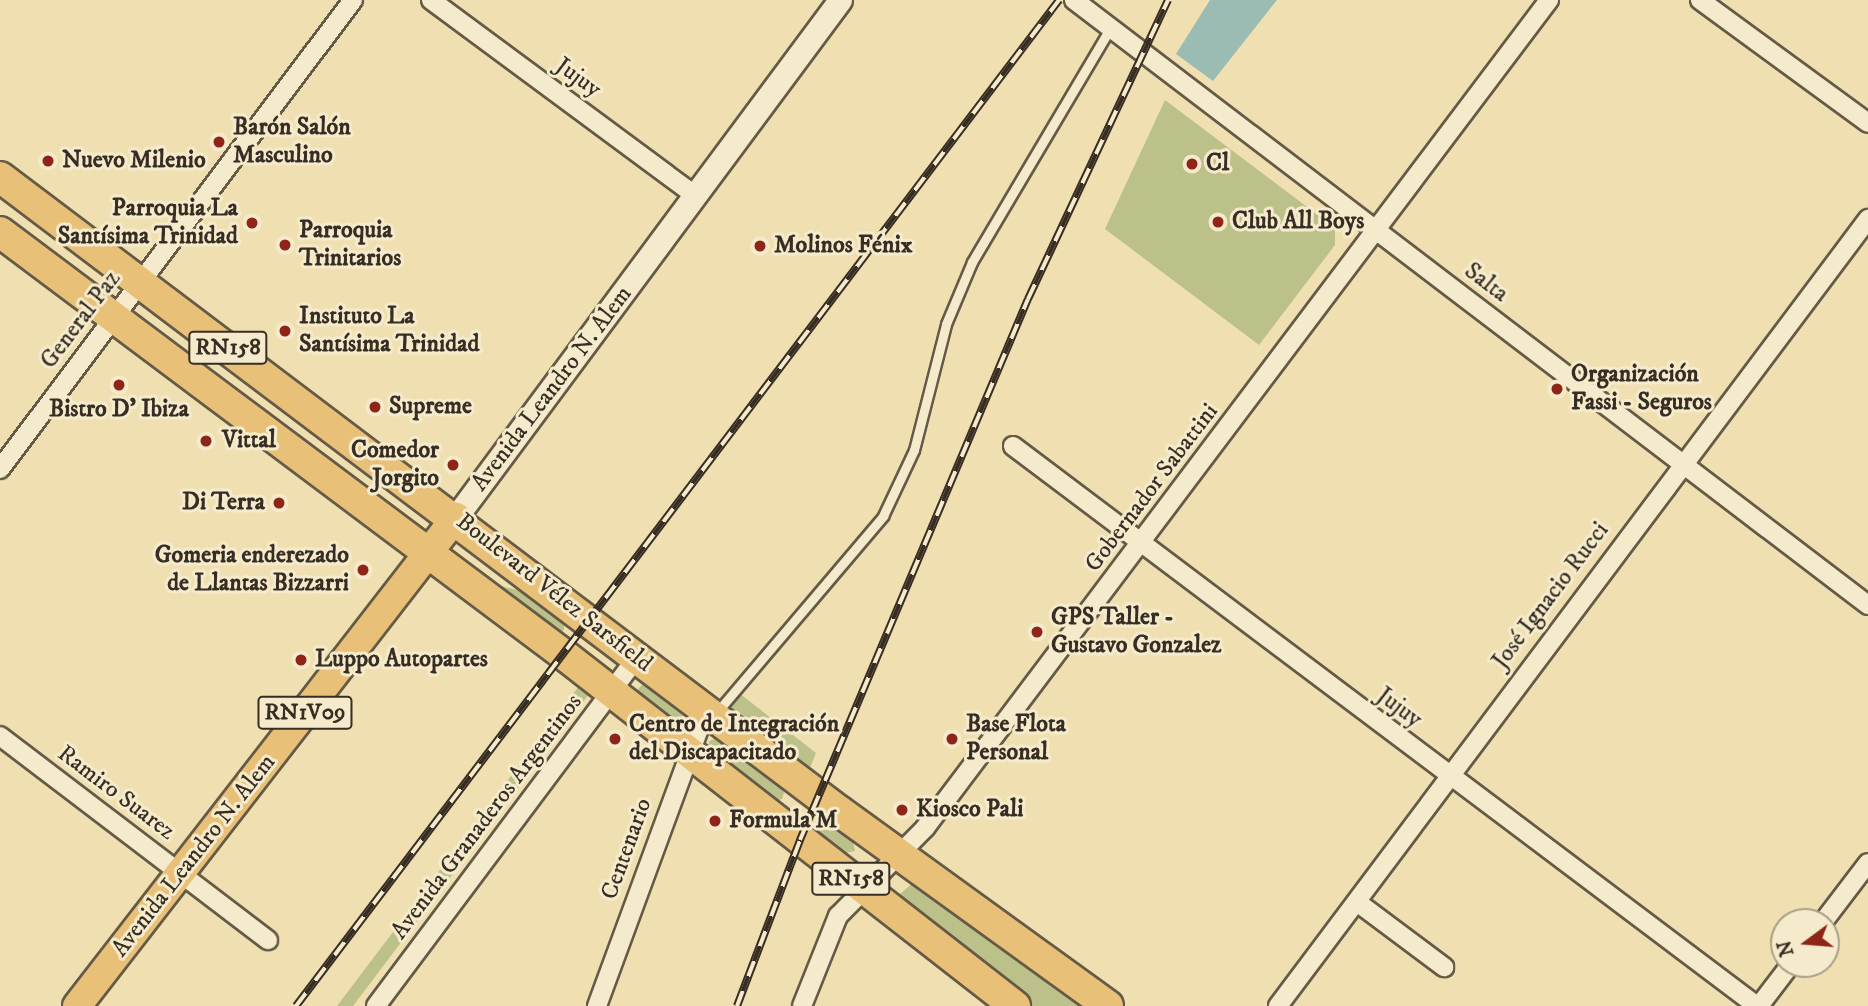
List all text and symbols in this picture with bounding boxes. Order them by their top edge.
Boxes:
street label: Jujuy [550,52,606,104]
place label: Barón Salón Masculino [233,114,351,170]
marker: Barón Salón Masculino [211,134,227,150]
place label: Nuevo Milenio [62,147,206,175]
place label: Cl [1206,150,1229,178]
marker: Nuevo Milenio [40,153,56,169]
marker: Cl [1184,156,1200,172]
place label: Parroquia La Santísima Trinidad [58,195,238,251]
place label: Club All Boys [1232,208,1364,236]
marker: Club All Boys [1210,214,1226,230]
marker: Parroquia La Santísima Trinidad [244,215,260,231]
place label: Parroquia Trinitarios [299,217,401,273]
place label: Molinos Fénix [774,232,912,260]
marker: Parroquia Trinitarios [277,237,293,253]
marker: Molinos Fénix [752,238,768,254]
street label: Salta [1458,257,1514,309]
street label: General Paz [35,265,127,375]
street label: Avenida Leandro N. Alem [465,281,639,497]
place label: Instituto La Santísima Trinidad [299,303,479,359]
marker: Instituto La Santísima Trinidad [277,323,293,339]
road number: RN158 [188,328,268,368]
place label: Organización Fassi - Seguros [1571,361,1712,417]
marker: Bistro D' Ibiza [111,377,127,393]
marker: Organización Fassi - Seguros [1549,381,1565,397]
place label: Supreme [389,393,472,421]
place label: Bistro D' Ibiza [49,396,189,424]
street label: Gobernador Sabattini [1079,398,1225,578]
marker: Supreme [367,399,383,415]
place label: Vittal [222,427,276,455]
marker: Vittal [196,431,216,451]
place label: Comedor Jorgito [351,437,439,493]
marker: Comedor Jorgito [445,457,461,473]
place label: Di Terra [182,489,265,517]
marker: Di Terra [271,495,287,511]
street label: Boulevard Vélez Sarsfield [450,507,658,679]
street label: José Ignacio Rucci [1487,517,1615,675]
place label: Gomeria enderezado de Llantas Bizzarri [155,542,349,598]
marker: Gomeria enderezado de Llantas Bizzarri [355,562,371,578]
place label: GPS Taller - Gustavo Gonzalez [1051,604,1222,660]
marker: GPS Taller - Gustavo Gonzalez [1029,624,1045,640]
place label: Luppo Autopartes [315,646,488,674]
marker: Luppo Autopartes [293,652,309,668]
street label: Jujuy [1371,682,1427,734]
street label: Avenida Granaderos Argentinos [385,689,589,945]
road number: RN1V09 [256,694,354,733]
place label: Centro de Integración del Discapacitado [629,711,839,767]
place label: Base Flota Personal [966,711,1066,767]
marker: Centro de Integración del Discapacitado [607,731,623,747]
marker: Base Flota Personal [944,731,960,747]
street label: Ramiro Suarez [52,739,180,847]
street label: Avenida Leandro N. Alem [106,749,282,963]
street label: Centenario [595,795,659,903]
place label: Kiosco Pali [916,796,1023,824]
marker: Kiosco Pali [894,802,910,818]
place label: Formula M [729,807,837,835]
marker: Formula M [707,813,723,829]
road number: RN158 [811,860,891,898]
north arrow [1770,908,1840,978]
text: N [1773,938,1799,959]

